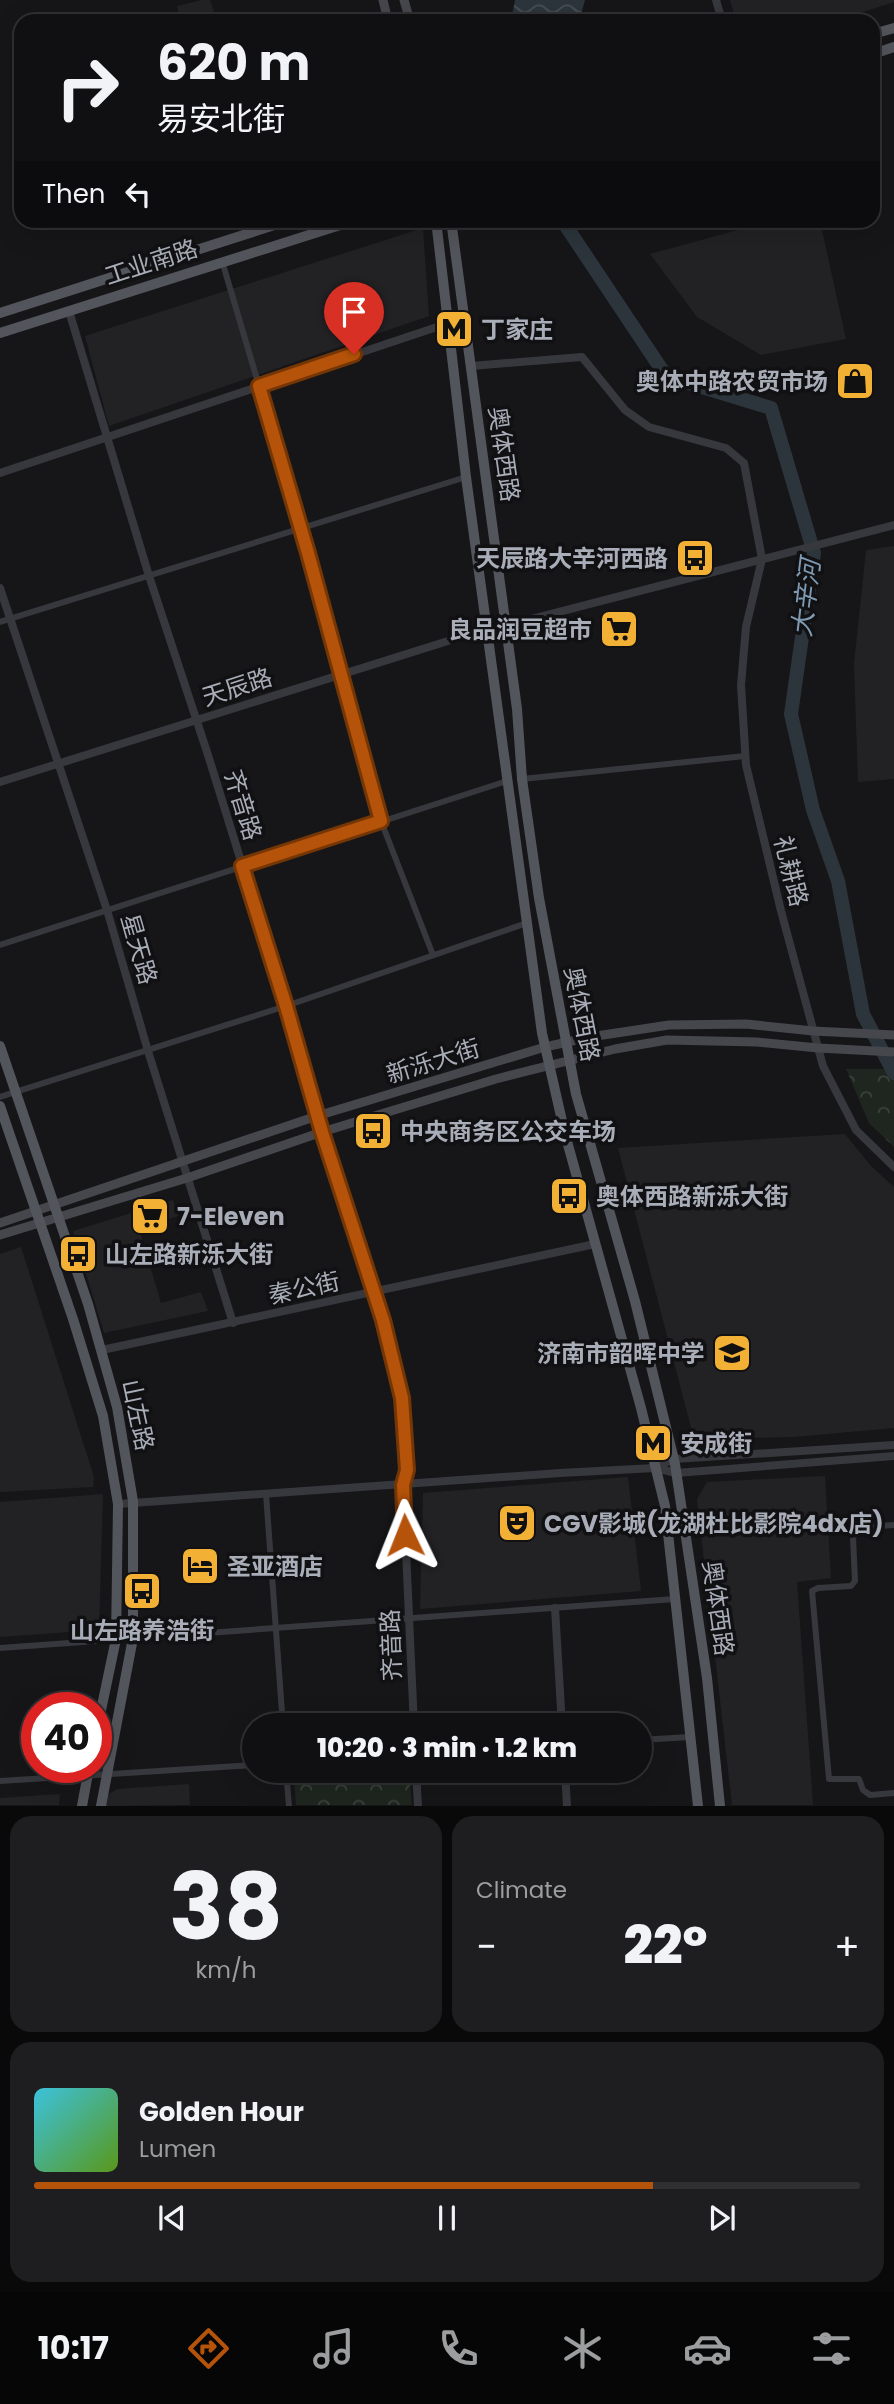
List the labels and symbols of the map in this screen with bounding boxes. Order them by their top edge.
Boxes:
street label: 工业南路 [100,231,202,293]
pin [324,282,384,354]
metro station icon: 丁家庄 [433,308,475,350]
place label: 丁家庄 [481,313,553,346]
shop icon: 奥体中路农贸市场 [834,360,876,402]
place label: 奥体中路农贸市场 [636,365,828,398]
street label: 奥体西路 [481,404,527,504]
bus stop icon: 天辰路大辛河西路 [674,537,716,579]
place label: 天辰路大辛河西路 [476,542,668,575]
water label: 大辛河 [783,552,829,639]
supermarket icon: 良品润豆超市 [598,608,640,650]
place label: 良品润豆超市 [448,613,592,646]
street label: 天辰路 [198,660,276,714]
street label: 齐音路 [217,766,269,844]
street label: 礼耕路 [766,832,816,910]
street label: 星天路 [113,910,165,988]
street label: 奥体西路 [557,964,607,1064]
street label: 新泺大街 [382,1031,484,1091]
bus stop icon: 中央商务区公交车场 [352,1110,394,1152]
place label: 中央商务区公交车场 [400,1115,616,1148]
bus stop icon: 奥体西路新泺大街 [548,1175,590,1217]
place label: 奥体西路新泺大街 [596,1180,788,1213]
supermarket icon: 7-Eleven [129,1195,171,1237]
place label: 7-Eleven [177,1200,285,1233]
bus stop icon: 山左路新泺大街 [57,1233,99,1275]
place label: 山左路新泺大街 [105,1238,273,1271]
street label: 秦公街 [265,1264,343,1312]
school or university icon: 济南市韶晖中学 [711,1332,753,1374]
place label: 济南市韶晖中学 [537,1337,705,1370]
street label: 山左路 [114,1376,162,1454]
metro station icon: 安成街 [632,1422,674,1464]
place label: 安成街 [680,1427,752,1460]
position arrow [368,1498,442,1572]
theatre icon: CGV影城(龙湖杜比影院4dx店) [496,1502,538,1544]
place label: CGV影城(龙湖杜比影院4dx店) [544,1507,884,1540]
hotel icon: 圣亚酒店 [179,1545,221,1587]
place label: 圣亚酒店 [227,1550,323,1583]
street label: 奥体西路 [695,1558,741,1658]
bus stop icon: 山左路养浩街 [121,1570,163,1612]
street label: 齐音路 [373,1608,409,1682]
place label: 山左路养浩街 [70,1614,214,1647]
speed limit sign: 40 [21,1692,112,1783]

